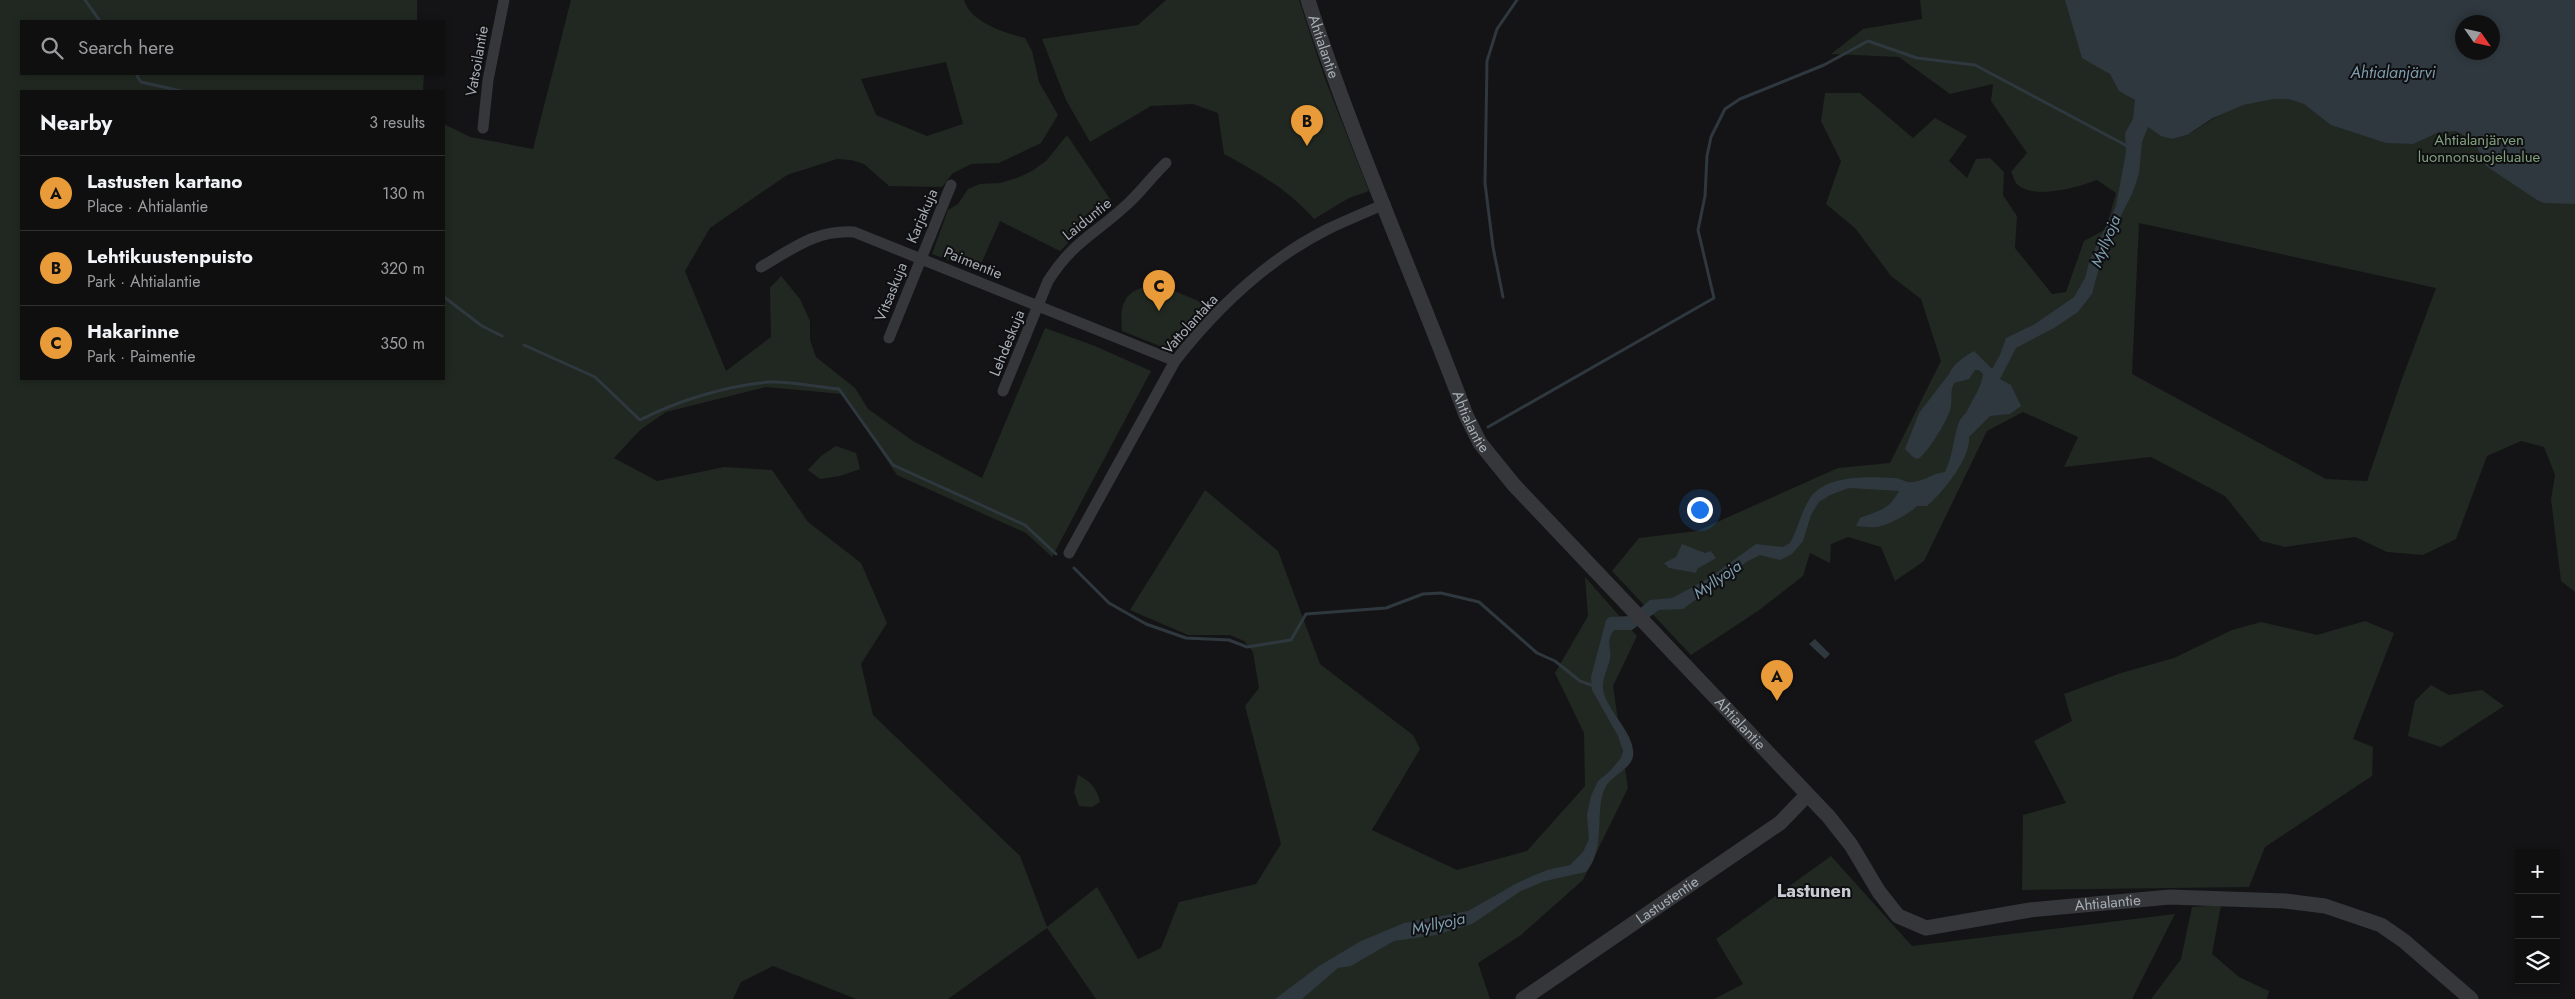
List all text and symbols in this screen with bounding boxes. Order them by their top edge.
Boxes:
street label: Ahtialantie [1302,12,1345,82]
north arrow [2455,15,2500,60]
search box [20,20,445,75]
street label: Vatsoilantie [460,24,494,98]
icon: search [38,34,66,62]
text: Search here [78,34,174,61]
water label: Ahtialanjärvi [2350,61,2436,84]
pin: B [1291,105,1323,146]
text: Nearby [40,108,112,138]
text: 3 results [369,111,425,134]
park label: Ahtialanjärven luonnonsuojelualue [2418,129,2541,168]
text: Lastusten kartano [87,168,243,195]
text: A [50,182,62,205]
text: 130 m [382,182,425,205]
street label: Karjakuja [901,185,943,247]
street label: Laiduntie [1058,192,1116,246]
text: Place · Ahtialantie [87,195,208,218]
water label: Myllyoja [2085,212,2126,271]
street label: Paimentie [940,241,1006,285]
text: Lehtikuustenpuisto [87,243,253,270]
text: B [51,257,61,280]
text: 320 m [380,257,425,280]
street label: Vitsaskuja [869,259,913,325]
text: Park · Ahtialantie [87,270,201,293]
pin: C [1143,270,1175,311]
street label: Vattolantaka [1157,289,1223,359]
street label: Lehdeskuja [984,306,1030,380]
text: Hakarinne [87,318,179,345]
text: C [50,332,62,355]
text: 350 m [380,332,425,355]
text: Park · Paimentie [87,345,195,368]
street label: Ahtialantie [1447,387,1495,458]
your location [1687,497,1713,523]
water label: Myllyoja [1688,554,1746,604]
pin: A [1761,660,1793,701]
street label: Ahtialantie [1709,692,1771,755]
map controls [2515,849,2560,984]
button: + [2515,849,2560,894]
street label: Lastustentie [1631,871,1704,930]
district label: Lastunen [1777,878,1851,904]
street label: Ahtialantie [2074,889,2142,917]
button: − [2515,894,2560,939]
water label: Myllyoja [1409,907,1467,940]
button: layers [2515,939,2560,984]

